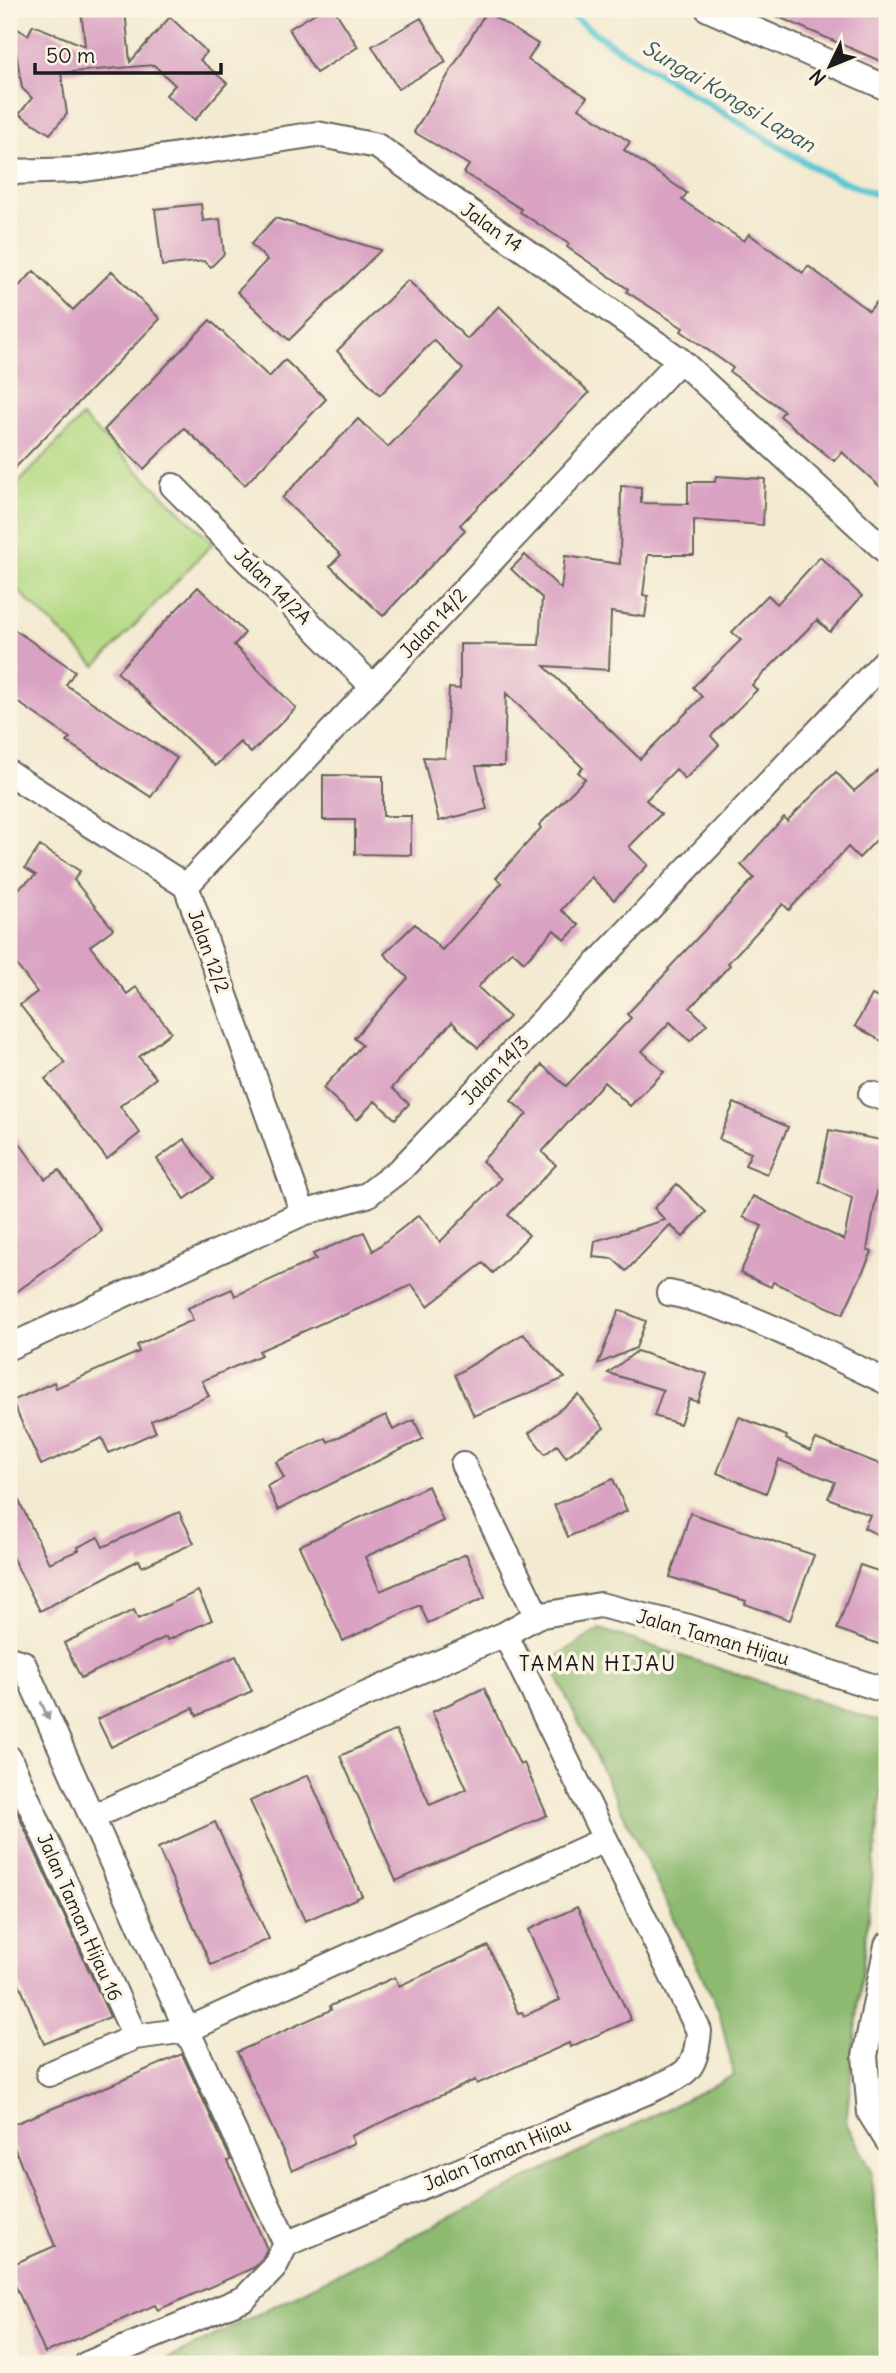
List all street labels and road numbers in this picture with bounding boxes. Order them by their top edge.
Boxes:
street label: Jalan 14 [457,197,527,257]
street label: Jalan 14/2A [229,542,317,630]
street label: Jalan 14/2 [395,583,471,663]
street label: Jalan 12/2 [183,906,235,996]
street label: Jalan 14/3 [456,1030,534,1110]
street label: Jalan Taman Hijau [634,1604,792,1670]
street label: Jalan Taman Hijau 16 [32,1830,128,2004]
street label: Jalan Taman Hijau [420,2112,574,2196]

